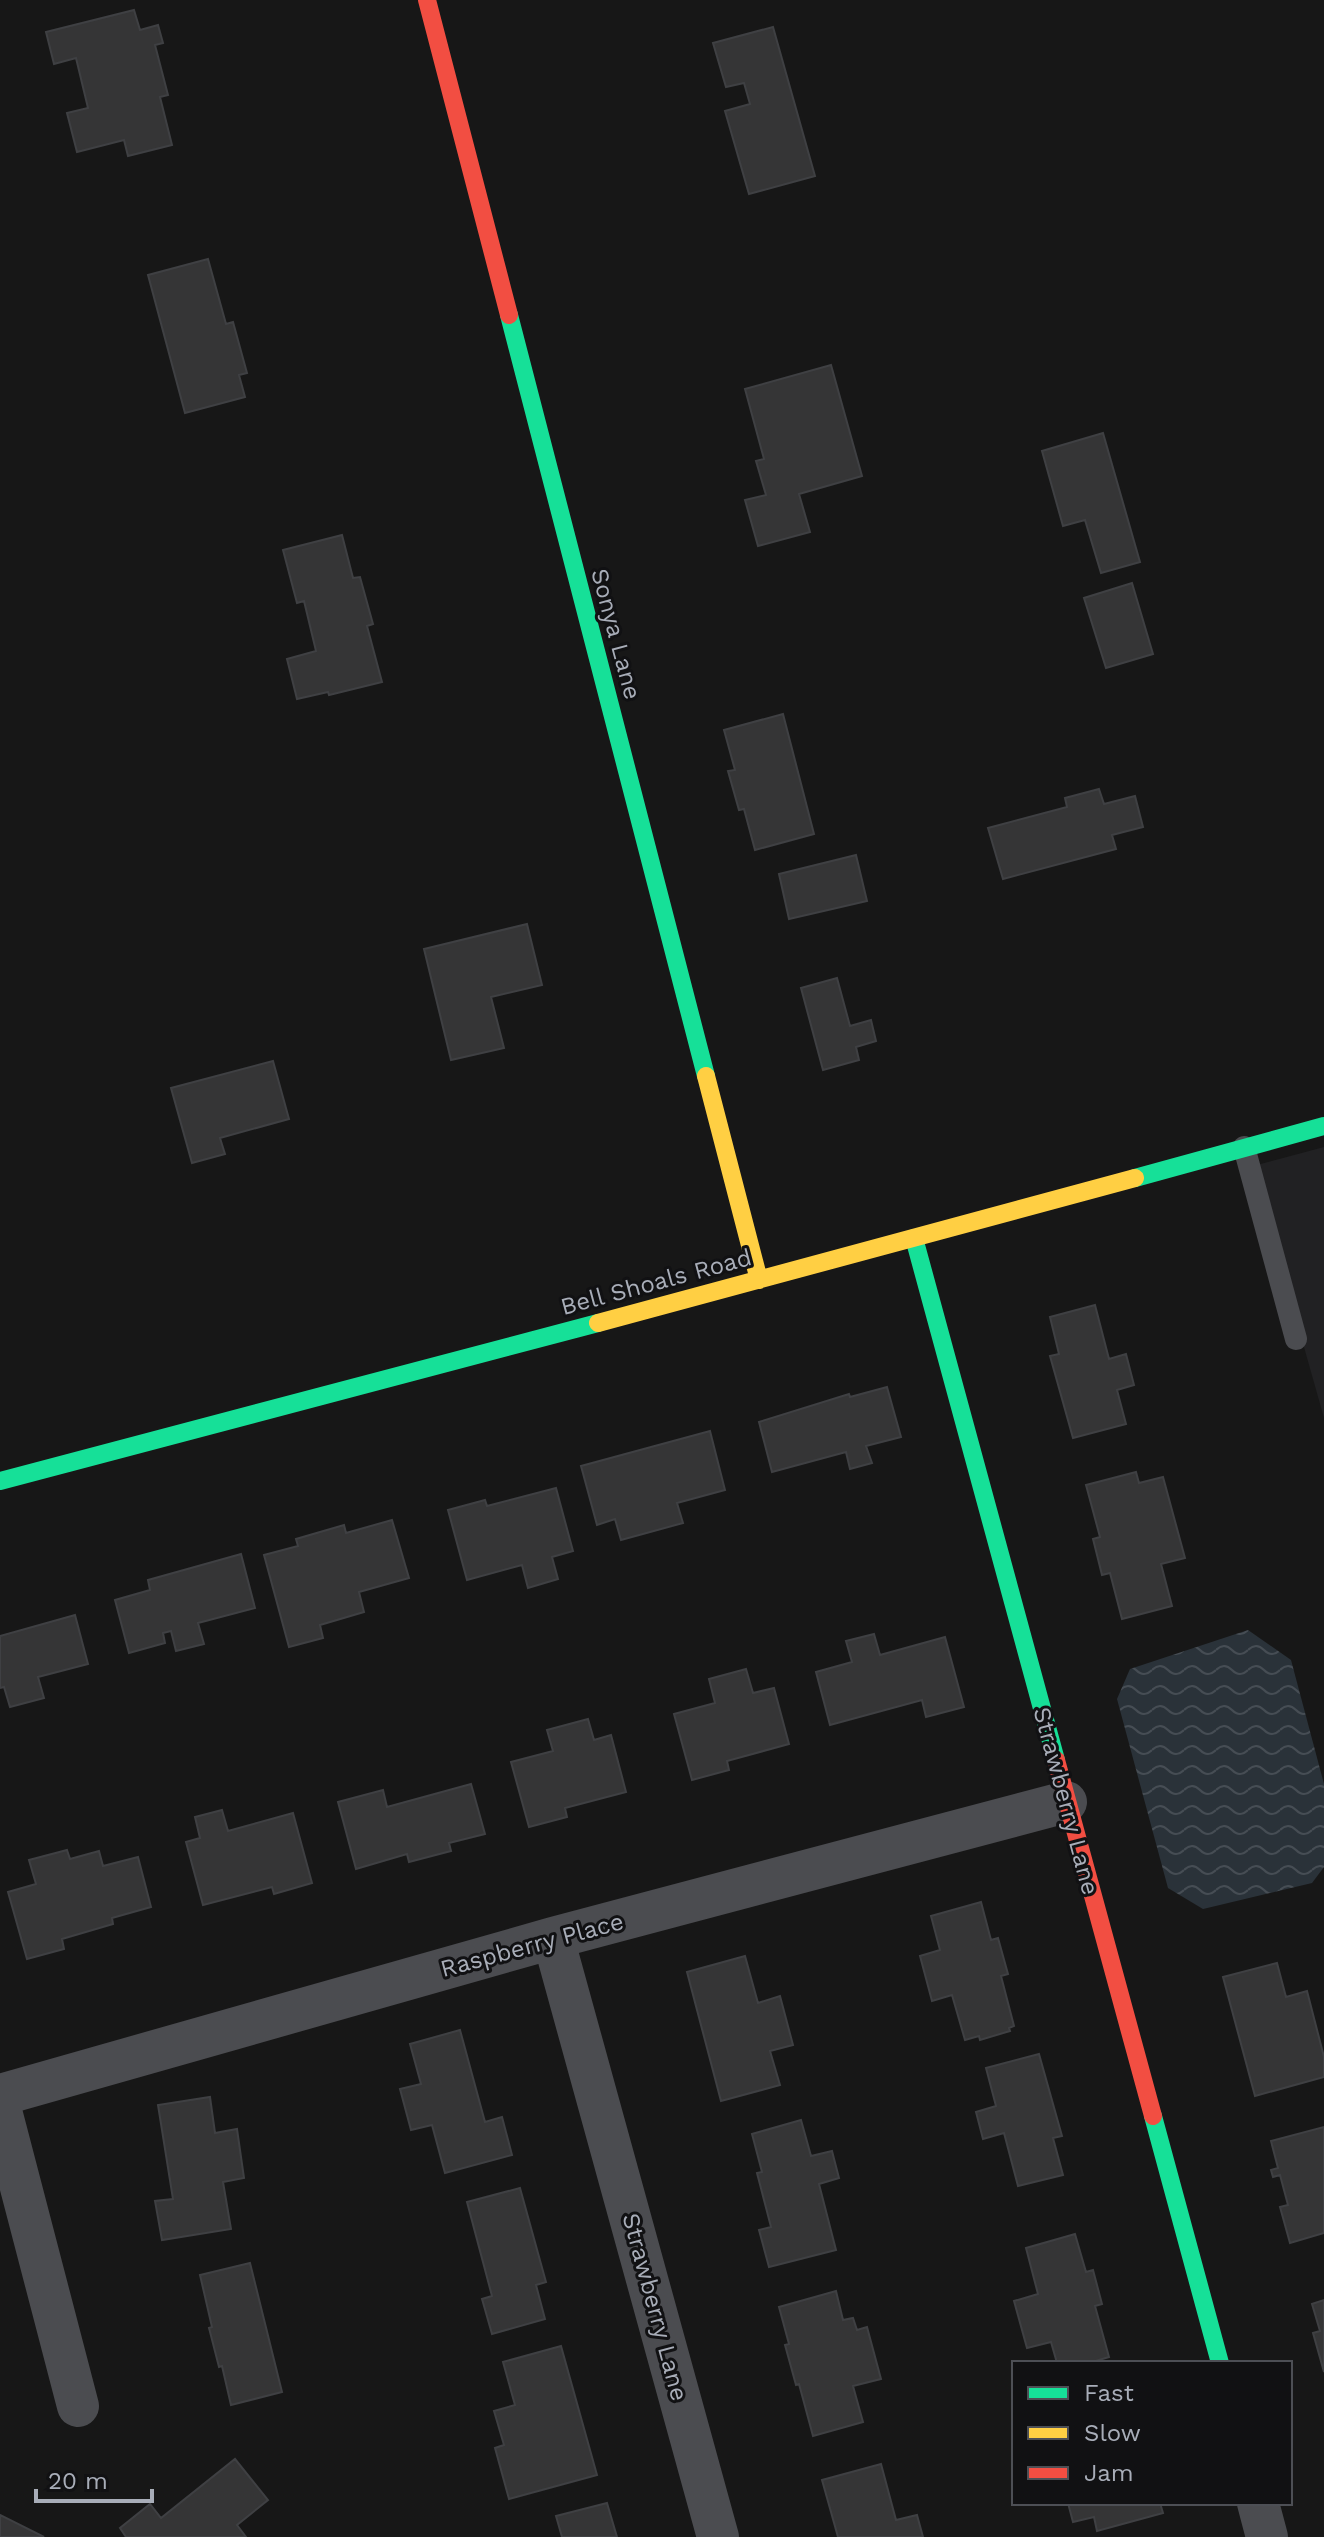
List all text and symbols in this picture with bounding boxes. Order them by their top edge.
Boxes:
street label: Sonya Lane [585,566,647,702]
street label: Bell Shoals Road [557,1243,755,1321]
street label: Strawberry Lane [1027,1704,1105,1898]
street label: Raspberry Place [437,1907,627,1983]
street label: Strawberry Lane [616,2210,694,2404]
legend [1012,2361,1292,2505]
text: Fast [1084,2379,1134,2407]
text: Slow [1084,2419,1141,2447]
scale bar [36,2453,152,2503]
text: Jam [1084,2459,1134,2487]
text: 20 m [48,2467,108,2495]

